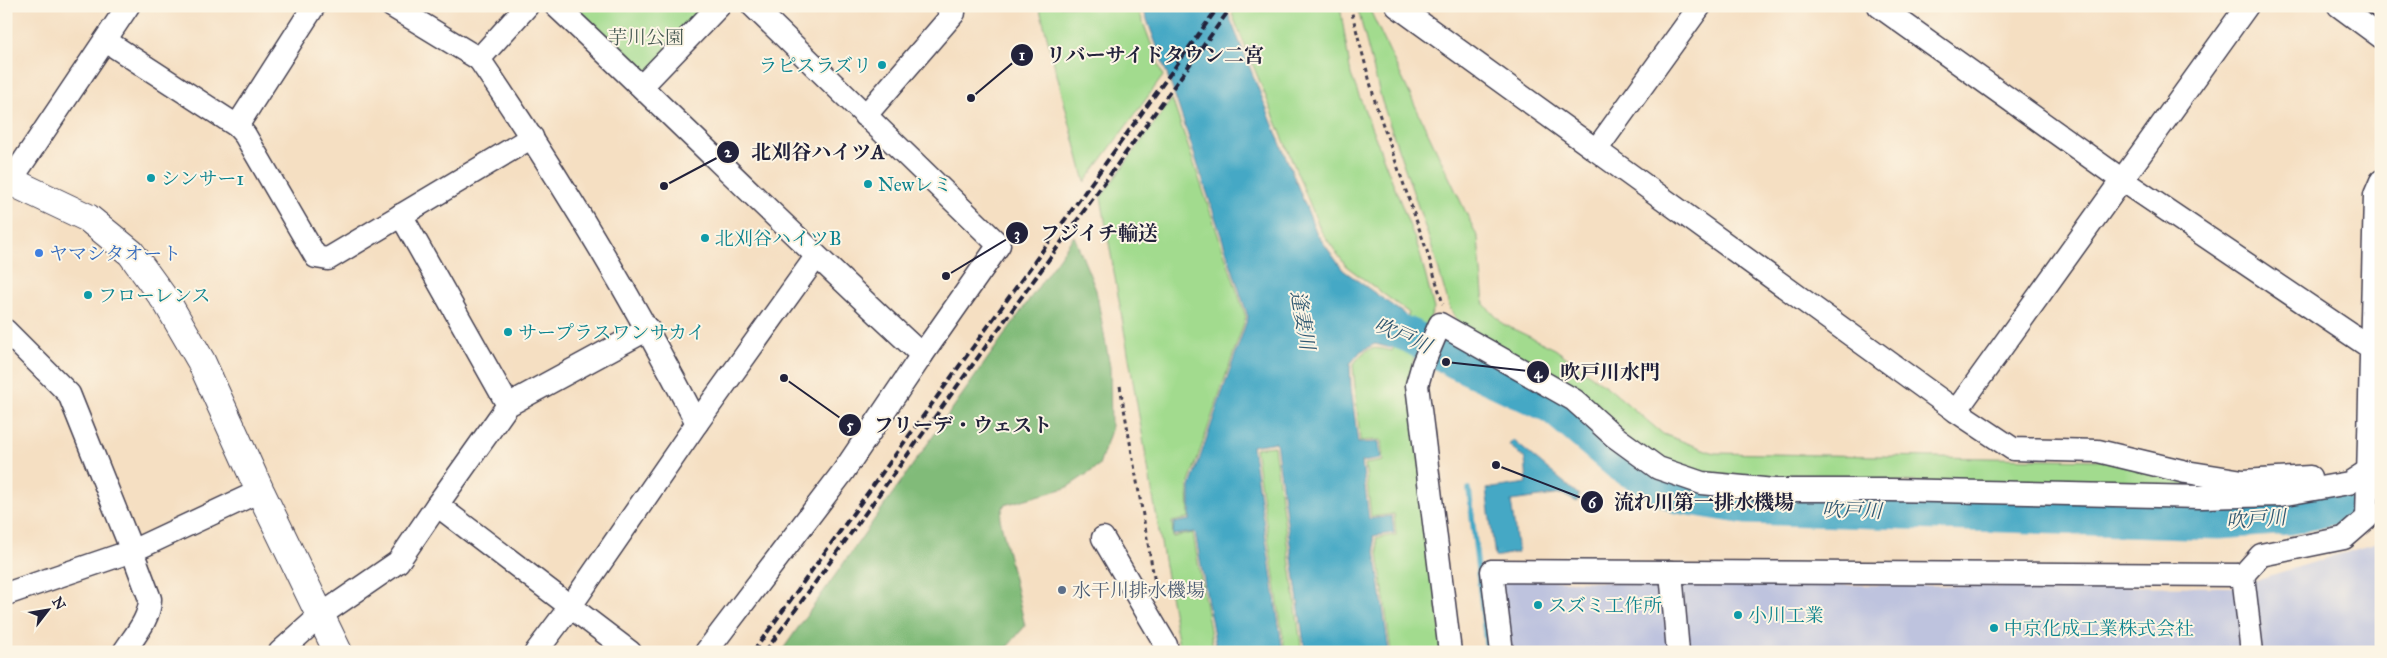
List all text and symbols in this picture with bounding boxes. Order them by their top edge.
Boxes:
park label: 芋川公園 [608,26,684,49]
callout: リバーサイドタウン二宮 [1010,38,1275,73]
text: リバーサイドタウン二宮 [1046,43,1264,67]
text: 1 [1019,46,1025,64]
place label: ラピスラズリ [759,54,872,77]
marker: ラピスラズリ [876,59,888,71]
callout: 北刈谷ハイツA [716,135,894,170]
text: 北刈谷ハイツA [751,140,885,164]
text: 2 [724,143,732,161]
place label: シンサー1 [161,167,244,190]
marker: シンサー1 [145,172,157,184]
place label: Newレミ [878,173,952,196]
marker: Newレミ [862,178,874,190]
callout: フジイチ輸送 [1004,216,1169,251]
text: フジイチ輸送 [1040,221,1158,245]
text: 3 [1014,225,1020,244]
place label: 北刈谷ハイツB [715,227,842,250]
marker: 北刈谷ハイツB [699,232,711,244]
place label: ヤマシタオート [49,242,181,265]
marker: ヤマシタオート [33,247,45,259]
place label: フローレンス [98,284,211,307]
water label: 逢妻川 [1286,288,1320,354]
marker: フローレンス [82,289,94,301]
water label: 吹戸川 [1371,312,1437,359]
place label: サープラスワンサカイ [518,321,706,344]
marker: サープラスワンサカイ [502,326,514,338]
callout: 吹戸川水門 [1525,355,1670,390]
text: 吹戸川水門 [1560,360,1660,384]
text: 4 [1534,364,1543,383]
callout: フリーデ・ウェスト [838,408,1063,443]
text: フリーデ・ウェスト [874,413,1052,437]
text: 5 [847,416,854,434]
callout: 流れ川第一排水機場 [1579,485,1804,520]
text: 流れ川第一排水機場 [1614,490,1794,514]
text: 6 [1588,494,1597,512]
water label: 吹戸川 [1822,497,1884,523]
water label: 吹戸川 [2225,505,2289,533]
place label: 水干川排水機場 [1072,579,1205,602]
marker: 水干川排水機場 [1056,584,1068,596]
north arrow [22,586,72,636]
text: N [48,594,69,613]
place label: スズミ工作所 [1548,594,1662,617]
marker: スズミ工作所 [1532,599,1544,611]
place label: 小川工業 [1748,604,1824,627]
marker: 小川工業 [1732,609,1744,621]
place label: 中京化成工業株式会社 [2004,617,2194,640]
marker: 中京化成工業株式会社 [1988,622,2000,634]

